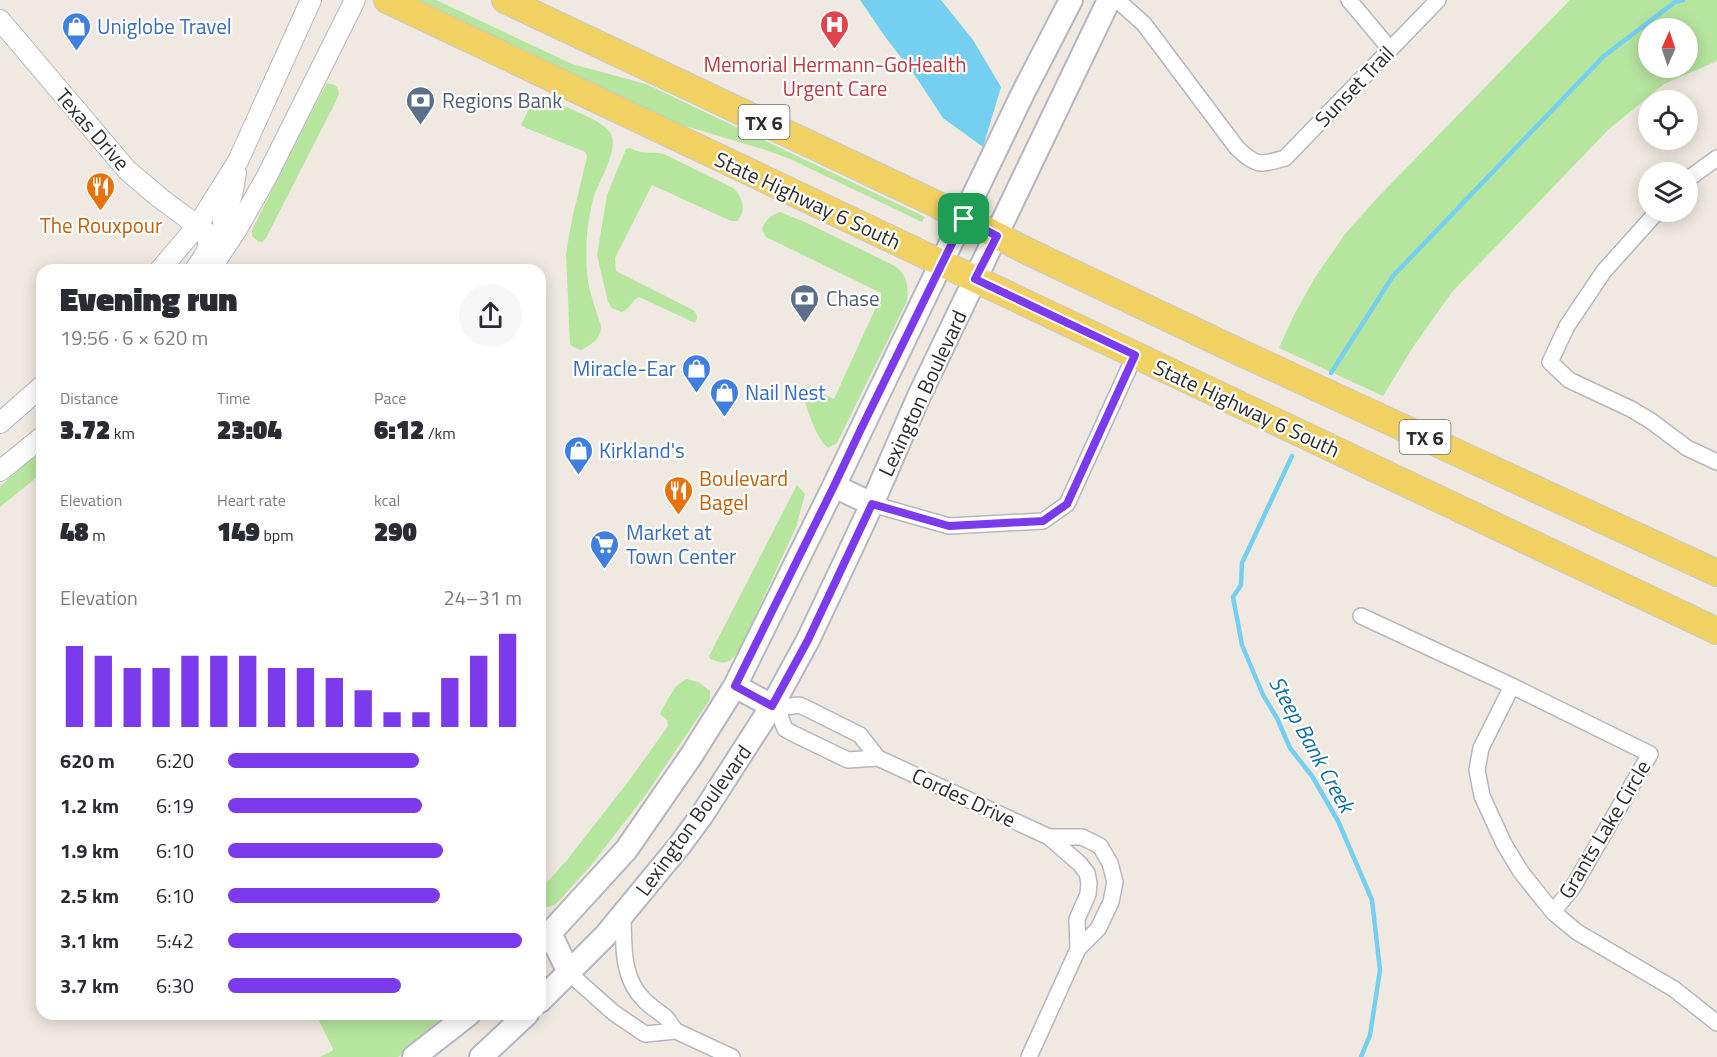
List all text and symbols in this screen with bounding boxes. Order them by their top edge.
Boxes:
hospital icon: Memorial Hermann-GoHealth Urgent Care [819,9,851,51]
shop icon: Uniglobe Travel [60,10,92,52]
place label: Uniglobe Travel [97,10,232,42]
north arrow [1638,18,1698,78]
map controls [1638,18,1698,222]
street label: Sunset Trail [1307,38,1401,134]
place label: Memorial Hermann-GoHealth Urgent Care [703,48,967,104]
street label: Texas Drive [48,81,138,177]
bank icon: Regions Bank [405,84,437,126]
place label: Regions Bank [442,84,562,116]
button: locate [1638,90,1698,150]
road number: TX 6 [738,105,789,139]
street label: State Highway 6 South [710,143,906,257]
button: layers [1638,162,1698,222]
restaurant icon: The Rouxpour [85,170,117,212]
pin [938,193,989,244]
icon: arrive [947,202,980,235]
place label: The Rouxpour [40,209,162,241]
text: Evening run [60,274,237,324]
bank icon: Chase [789,282,821,324]
place label: Chase [826,282,880,314]
button: share [459,284,522,347]
street label: Lexington Boulevard [869,305,975,481]
text: 19:56 · 6 × 620 m [60,322,208,353]
street label: State Highway 6 South [1149,351,1345,465]
place label: Miracle-Ear [573,352,676,384]
shop icon: Miracle-Ear [681,352,713,394]
shop icon: Nail Nest [708,376,740,418]
place label: Nail Nest [745,376,826,408]
text: Distance [60,386,118,410]
text: Time [217,386,250,410]
text: Pace [374,386,406,410]
text: 3.72 [60,410,110,449]
text: 23:04 [217,410,282,449]
text: 6:12 [374,410,424,449]
road number: TX 6 [1400,420,1450,454]
text: km [110,421,135,445]
text: /km [424,421,456,445]
shop icon: Kirkland's [562,434,594,476]
place label: Kirkland's [599,434,685,466]
place label: Boulevard Bagel [699,462,788,518]
restaurant icon: Boulevard Bagel [662,474,694,516]
text: Elevation [60,488,122,512]
text: Heart rate [217,488,286,512]
text: kcal [374,488,400,512]
text: 48 [60,512,89,551]
text: 149 [217,512,260,551]
text: 290 [374,512,417,551]
place label: Market at Town Center [626,516,736,572]
text: m [89,523,106,547]
text: bpm [260,523,294,547]
supermarket icon: Market at Town Center [589,528,621,570]
text: Elevation [60,582,138,613]
text: 24–31 m [443,582,522,613]
water label: Steep Bank Creek [1260,670,1365,820]
street label: Lexington Boulevard [627,738,759,902]
text: 620 m [60,745,115,776]
text: 6:20 [156,745,194,776]
street label: Grants Lake Circle [1550,753,1658,905]
street label: Cordes Drive [907,759,1021,835]
text: 1.2 km [60,790,119,821]
text: 6:19 [156,790,194,821]
text: 1.9 km [60,835,119,866]
text: 6:10 [156,835,194,866]
text: 2.5 km [60,880,119,911]
text: 6:10 [156,880,194,911]
text: 3.1 km [60,925,119,956]
text: 5:42 [156,925,194,956]
text: 3.7 km [60,970,119,1001]
text: 6:30 [156,970,194,1001]

